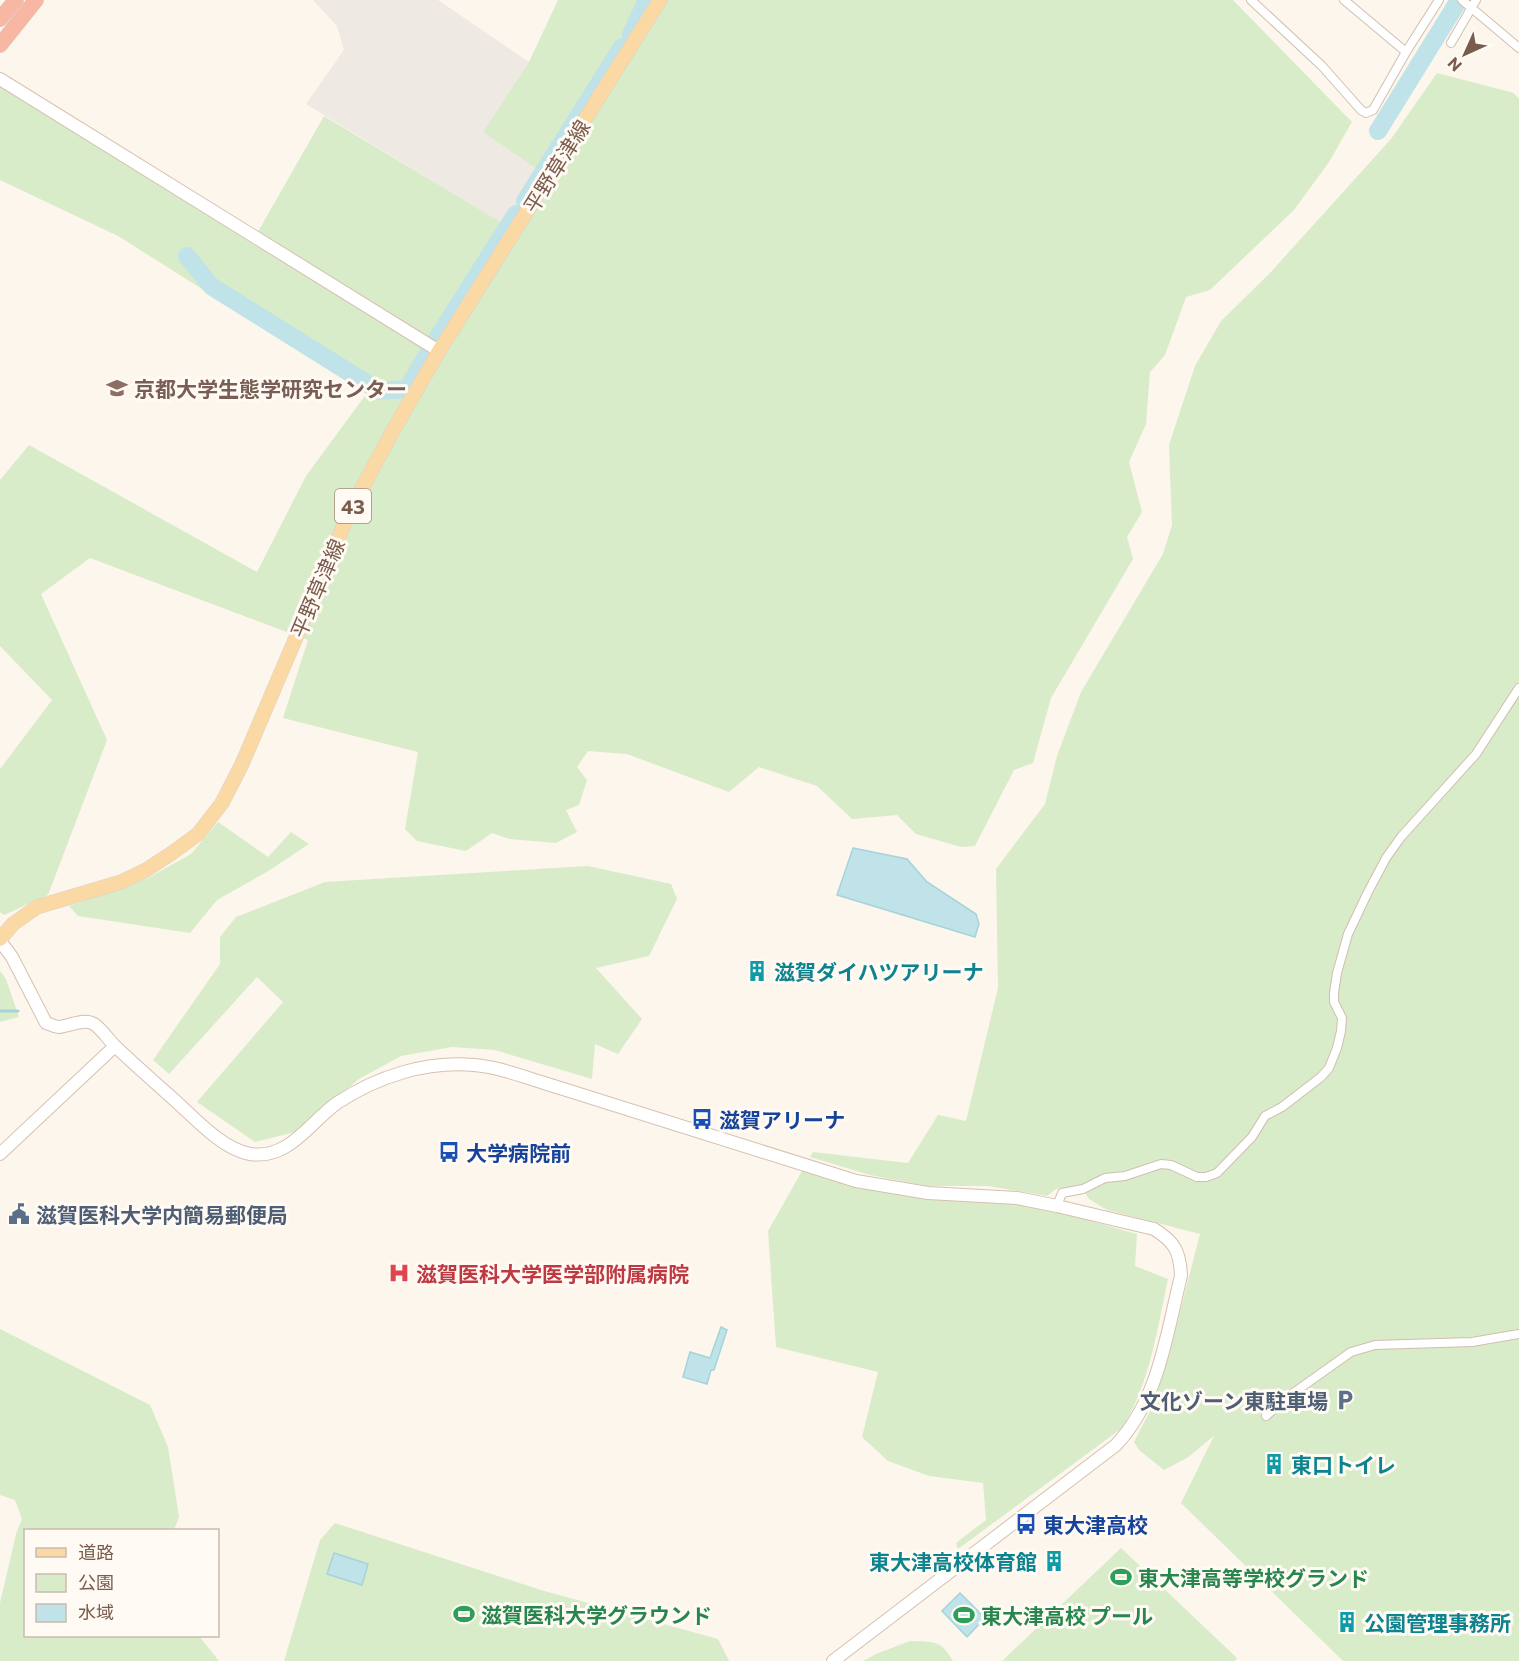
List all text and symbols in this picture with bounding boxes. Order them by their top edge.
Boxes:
north arrow [1435,24,1495,84]
text: N [1443,54,1465,76]
street label: 平野草津線 [518,115,594,217]
school or university icon: 京都大学生態学研究センター [105,376,129,400]
place label: 京都大学生態学研究センター [134,376,407,401]
road number: 43 [335,489,371,523]
street label: 平野草津線 [285,535,349,641]
building icon: 滋賀ダイハツアリーナ [745,959,769,983]
place label: 滋賀ダイハツアリーナ [774,959,984,984]
bus stop icon: 滋賀アリーナ [690,1107,714,1131]
place label: 滋賀アリーナ [719,1107,845,1132]
bus stop icon: 大学病院前 [437,1140,461,1164]
place label: 大学病院前 [466,1140,571,1165]
public building icon: 滋賀医科大学内簡易郵便局 [7,1202,31,1226]
place label: 滋賀医科大学内簡易郵便局 [36,1202,288,1227]
hospital icon: 滋賀医科大学医学部附属病院 [387,1261,411,1285]
place label: 滋賀医科大学医学部附属病院 [416,1261,689,1286]
place label: 文化ゾーン東駐車場 [1140,1388,1328,1413]
parking icon: 文化ゾーン東駐車場 [1333,1388,1357,1412]
building icon: 東口トイレ [1262,1452,1286,1476]
place label: 東口トイレ [1291,1452,1396,1477]
bus stop icon: 東大津高校 [1014,1512,1038,1536]
place label: 東大津高校 [1043,1512,1148,1537]
legend [24,1529,219,1637]
text: 道路 [78,1541,114,1563]
place label: 東大津高校体育館 [869,1549,1037,1574]
building icon: 東大津高校体育館 [1042,1549,1066,1573]
sports icon: 東大津高等学校グランド [1109,1565,1133,1589]
place label: 東大津高等学校グランド [1138,1565,1369,1590]
text: 公園 [78,1571,114,1593]
text: 水域 [78,1601,114,1623]
sports icon: 滋賀医科大学グラウンド [452,1602,476,1626]
place label: 滋賀医科大学グラウンド [481,1602,712,1627]
sports icon: 東大津高校 プール [952,1603,976,1627]
place label: 東大津高校 プール [981,1603,1153,1628]
building icon: 公園管理事務所 [1335,1610,1359,1634]
place label: 公園管理事務所 [1364,1610,1511,1635]

